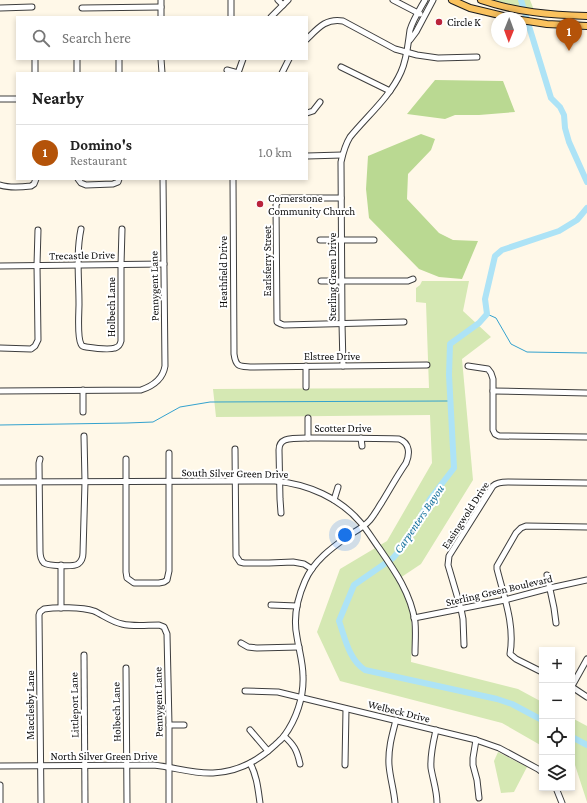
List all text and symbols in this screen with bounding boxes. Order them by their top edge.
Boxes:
north arrow [491,12,527,48]
search box [16,16,308,60]
place label: Circle K [447,16,481,28]
marker: Circle K [434,17,444,27]
pin: 1 [556,18,582,51]
icon: search [30,27,52,49]
text: Search here [62,30,131,46]
text: Nearby [32,89,84,108]
text: Domino's [70,137,132,153]
text: 1 [43,145,47,160]
text: 1.0 km [259,145,292,160]
text: Restaurant [70,153,127,168]
place label: Cornerstone Community Church [268,192,355,218]
marker: Cornerstone Community Church [255,199,265,209]
street label: Earlsferry Street [261,225,274,296]
street label: Sterling Green Drive [326,233,339,321]
street label: Heathfield Drive [217,236,229,308]
street label: Trecastle Drive [49,248,115,262]
street label: Pennygent Lane [147,251,162,321]
street label: Holbech Lane [105,277,117,337]
street label: Elstree Drive [304,350,360,362]
street label: Scotter Drive [314,422,372,434]
street label: South Silver Green Drive [181,466,289,480]
street label: Easingwold Drive [439,479,492,551]
water label: Carpenters Bayou [391,482,447,556]
your location [335,525,355,545]
street label: Sterling Green Boulevard [444,572,554,609]
map controls [539,647,575,791]
button: + [539,647,575,683]
street label: Pennygent Lane [151,667,166,737]
street label: Macclesby Lane [24,670,37,740]
street label: Littleport Lane [67,672,82,738]
street label: Holbech Lane [109,682,123,742]
button: − [539,683,575,719]
street label: Welbeck Drive [367,697,431,725]
button: locate [539,719,575,755]
street label: North Silver Green Drive [50,750,158,762]
button: layers [539,755,575,791]

